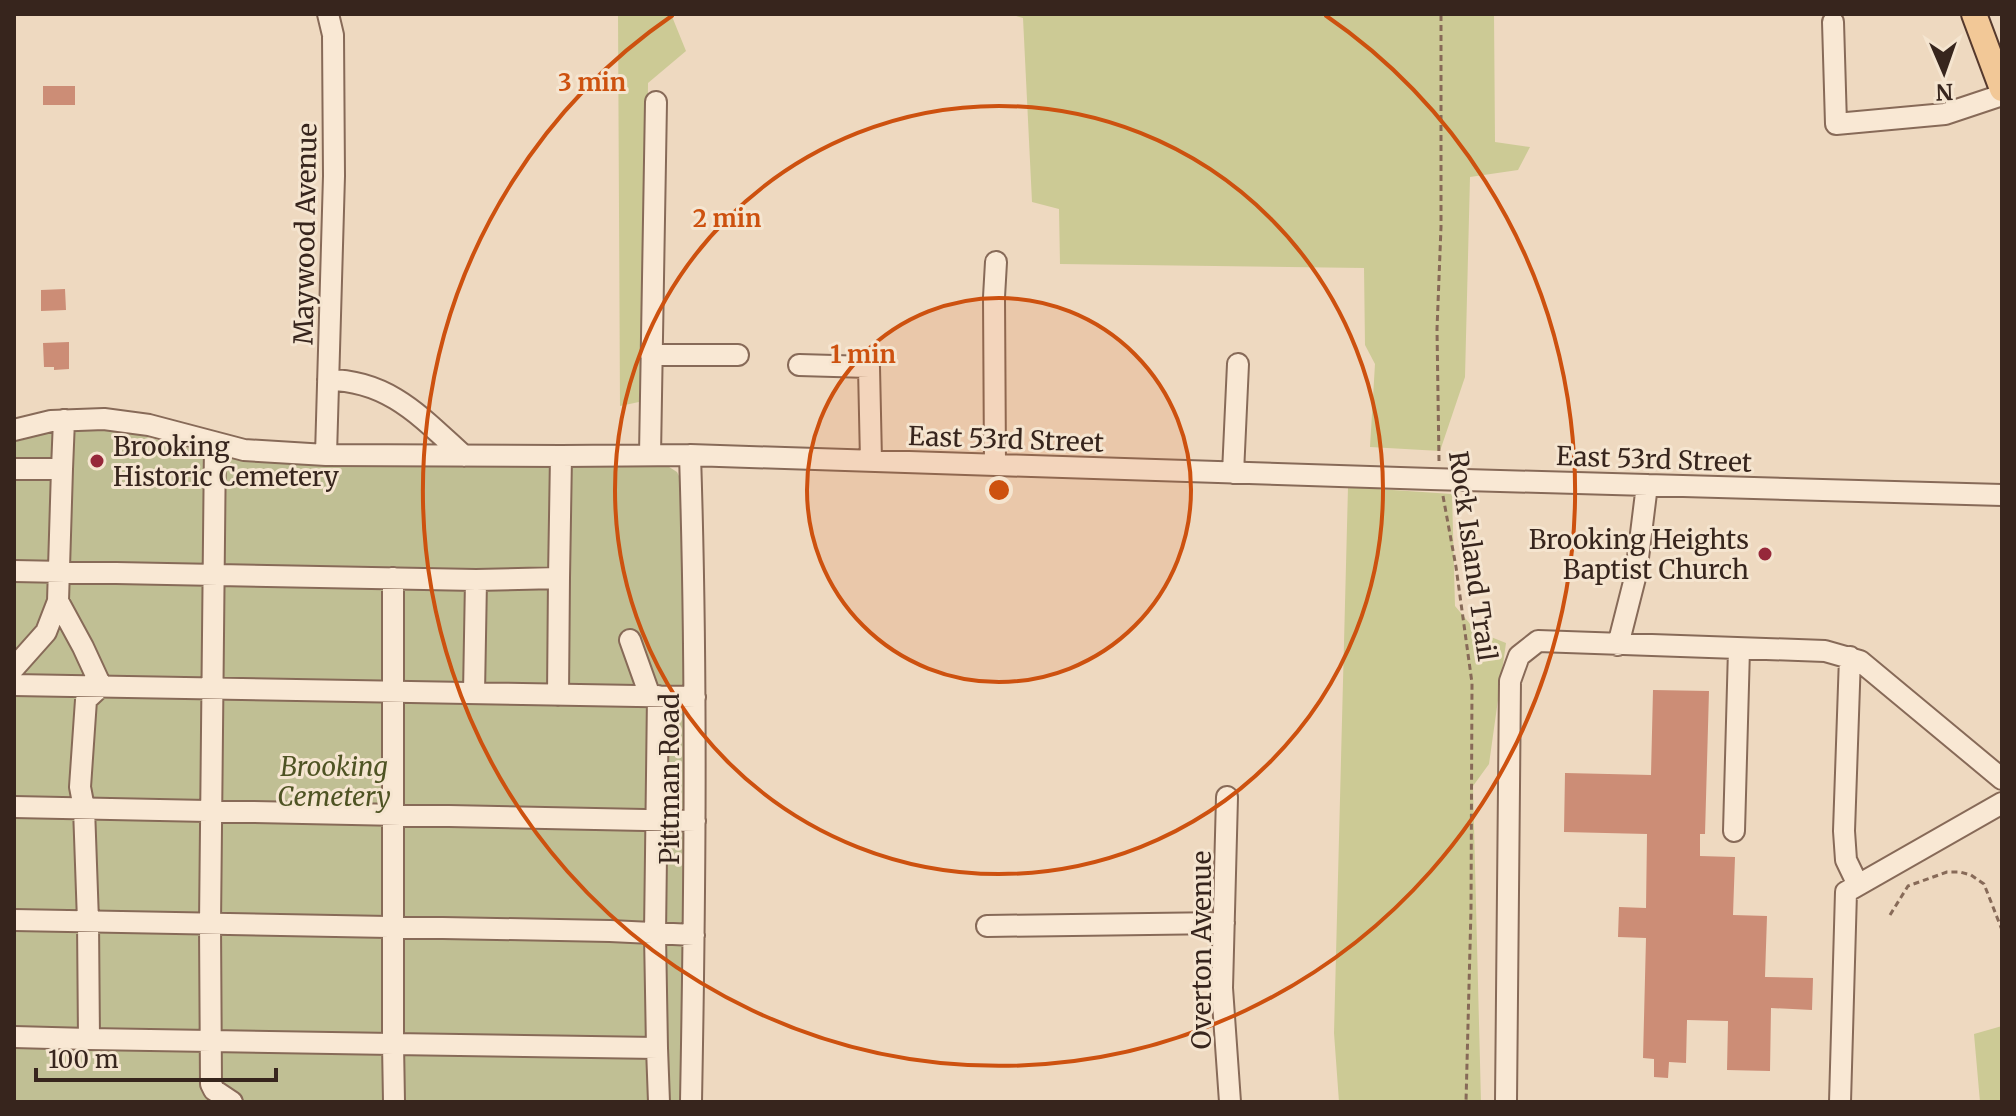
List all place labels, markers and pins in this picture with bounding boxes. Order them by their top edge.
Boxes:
place label: Brooking Historic Cemetery [113,430,340,493]
marker: Brooking Historic Cemetery [88,452,106,470]
centre of rings [985,476,1013,504]
place label: Brooking Heights Baptist Church [1529,523,1749,586]
marker: Brooking Heights Baptist Church [1756,545,1774,563]

